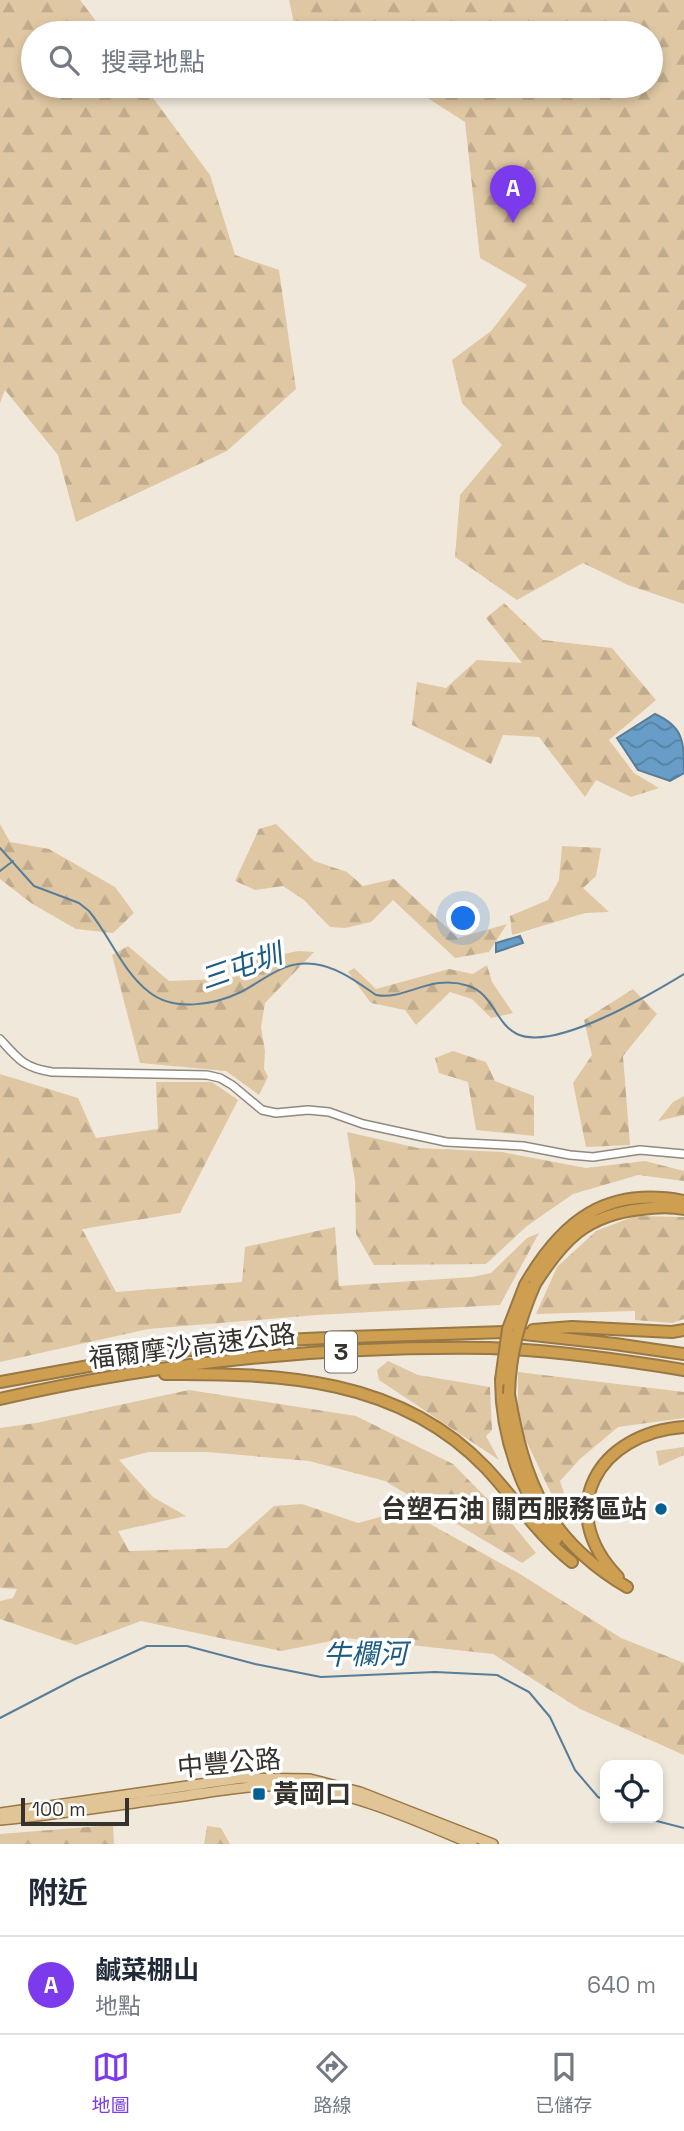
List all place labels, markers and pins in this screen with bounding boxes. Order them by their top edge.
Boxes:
pin: A [490,165,536,223]
place label: 台塑石油 關西服務區站 [380,1492,647,1526]
marker: 台塑石油 關西服務區站 [653,1501,669,1517]
place label: 黃岡口 [273,1777,351,1811]
marker: 黃岡口 [251,1786,267,1802]

